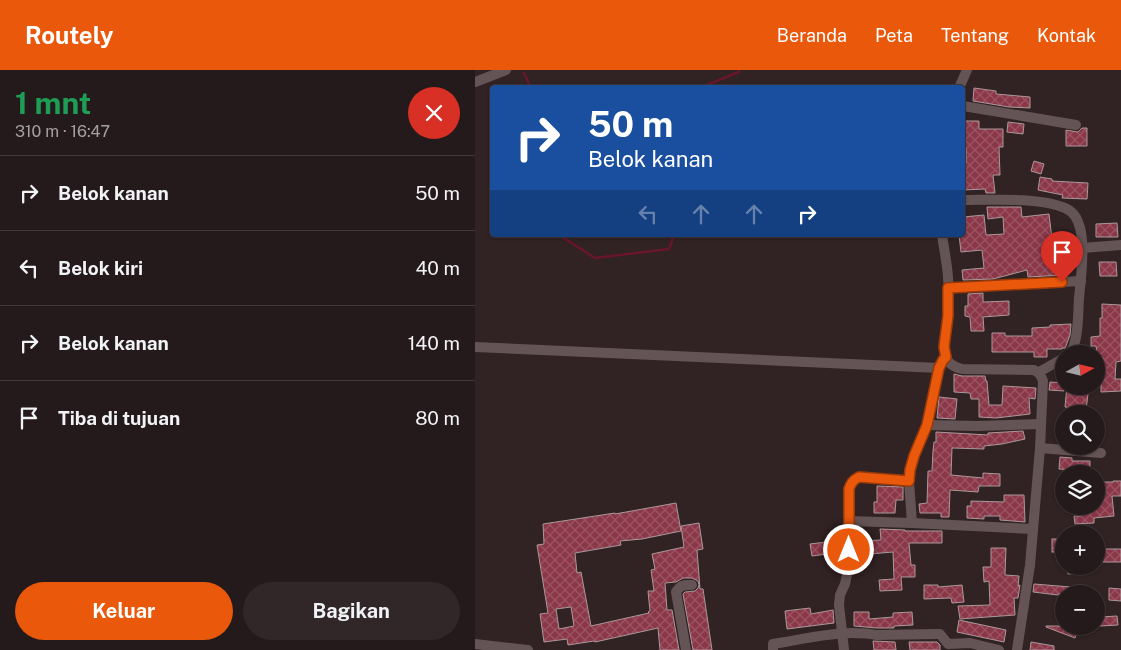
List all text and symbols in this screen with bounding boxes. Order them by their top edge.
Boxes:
text: Routely [25,21,114,49]
text: Beranda [777,25,847,46]
text: Peta [875,25,913,46]
text: Tentang [941,25,1009,46]
text: Kontak [1037,25,1096,46]
text: 1 mnt [15,85,91,121]
button: close [408,87,460,139]
text: 50 m [588,104,673,145]
icon: right [505,105,570,170]
text: 310 m · 16:47 [15,122,110,141]
text: Belok kanan [588,146,713,172]
icon: right [15,179,43,207]
text: Belok kanan [58,182,169,204]
text: 50 m [415,182,460,204]
icon: left [634,200,662,228]
icon: ahead [687,200,715,228]
icon: ahead [740,200,768,228]
icon: right [793,200,821,228]
pin [1041,231,1083,282]
icon: arrive [1048,238,1076,266]
icon: left [15,254,43,282]
text: Belok kiri [58,257,143,279]
text: 40 m [415,257,460,279]
icon: right [15,329,43,357]
text: Belok kanan [58,332,169,354]
text: 140 m [408,332,460,354]
north arrow [1055,345,1105,395]
map controls [1055,345,1105,635]
icon: arrive [15,404,43,432]
button: search [1055,405,1105,455]
text: Tiba di tujuan [58,407,180,429]
text: 80 m [415,407,460,429]
button: layers [1055,465,1105,515]
position arrow [822,523,874,575]
button: + [1055,525,1105,575]
button: Keluar [15,582,233,640]
button: Bagikan [243,582,460,640]
button: − [1055,585,1105,635]

